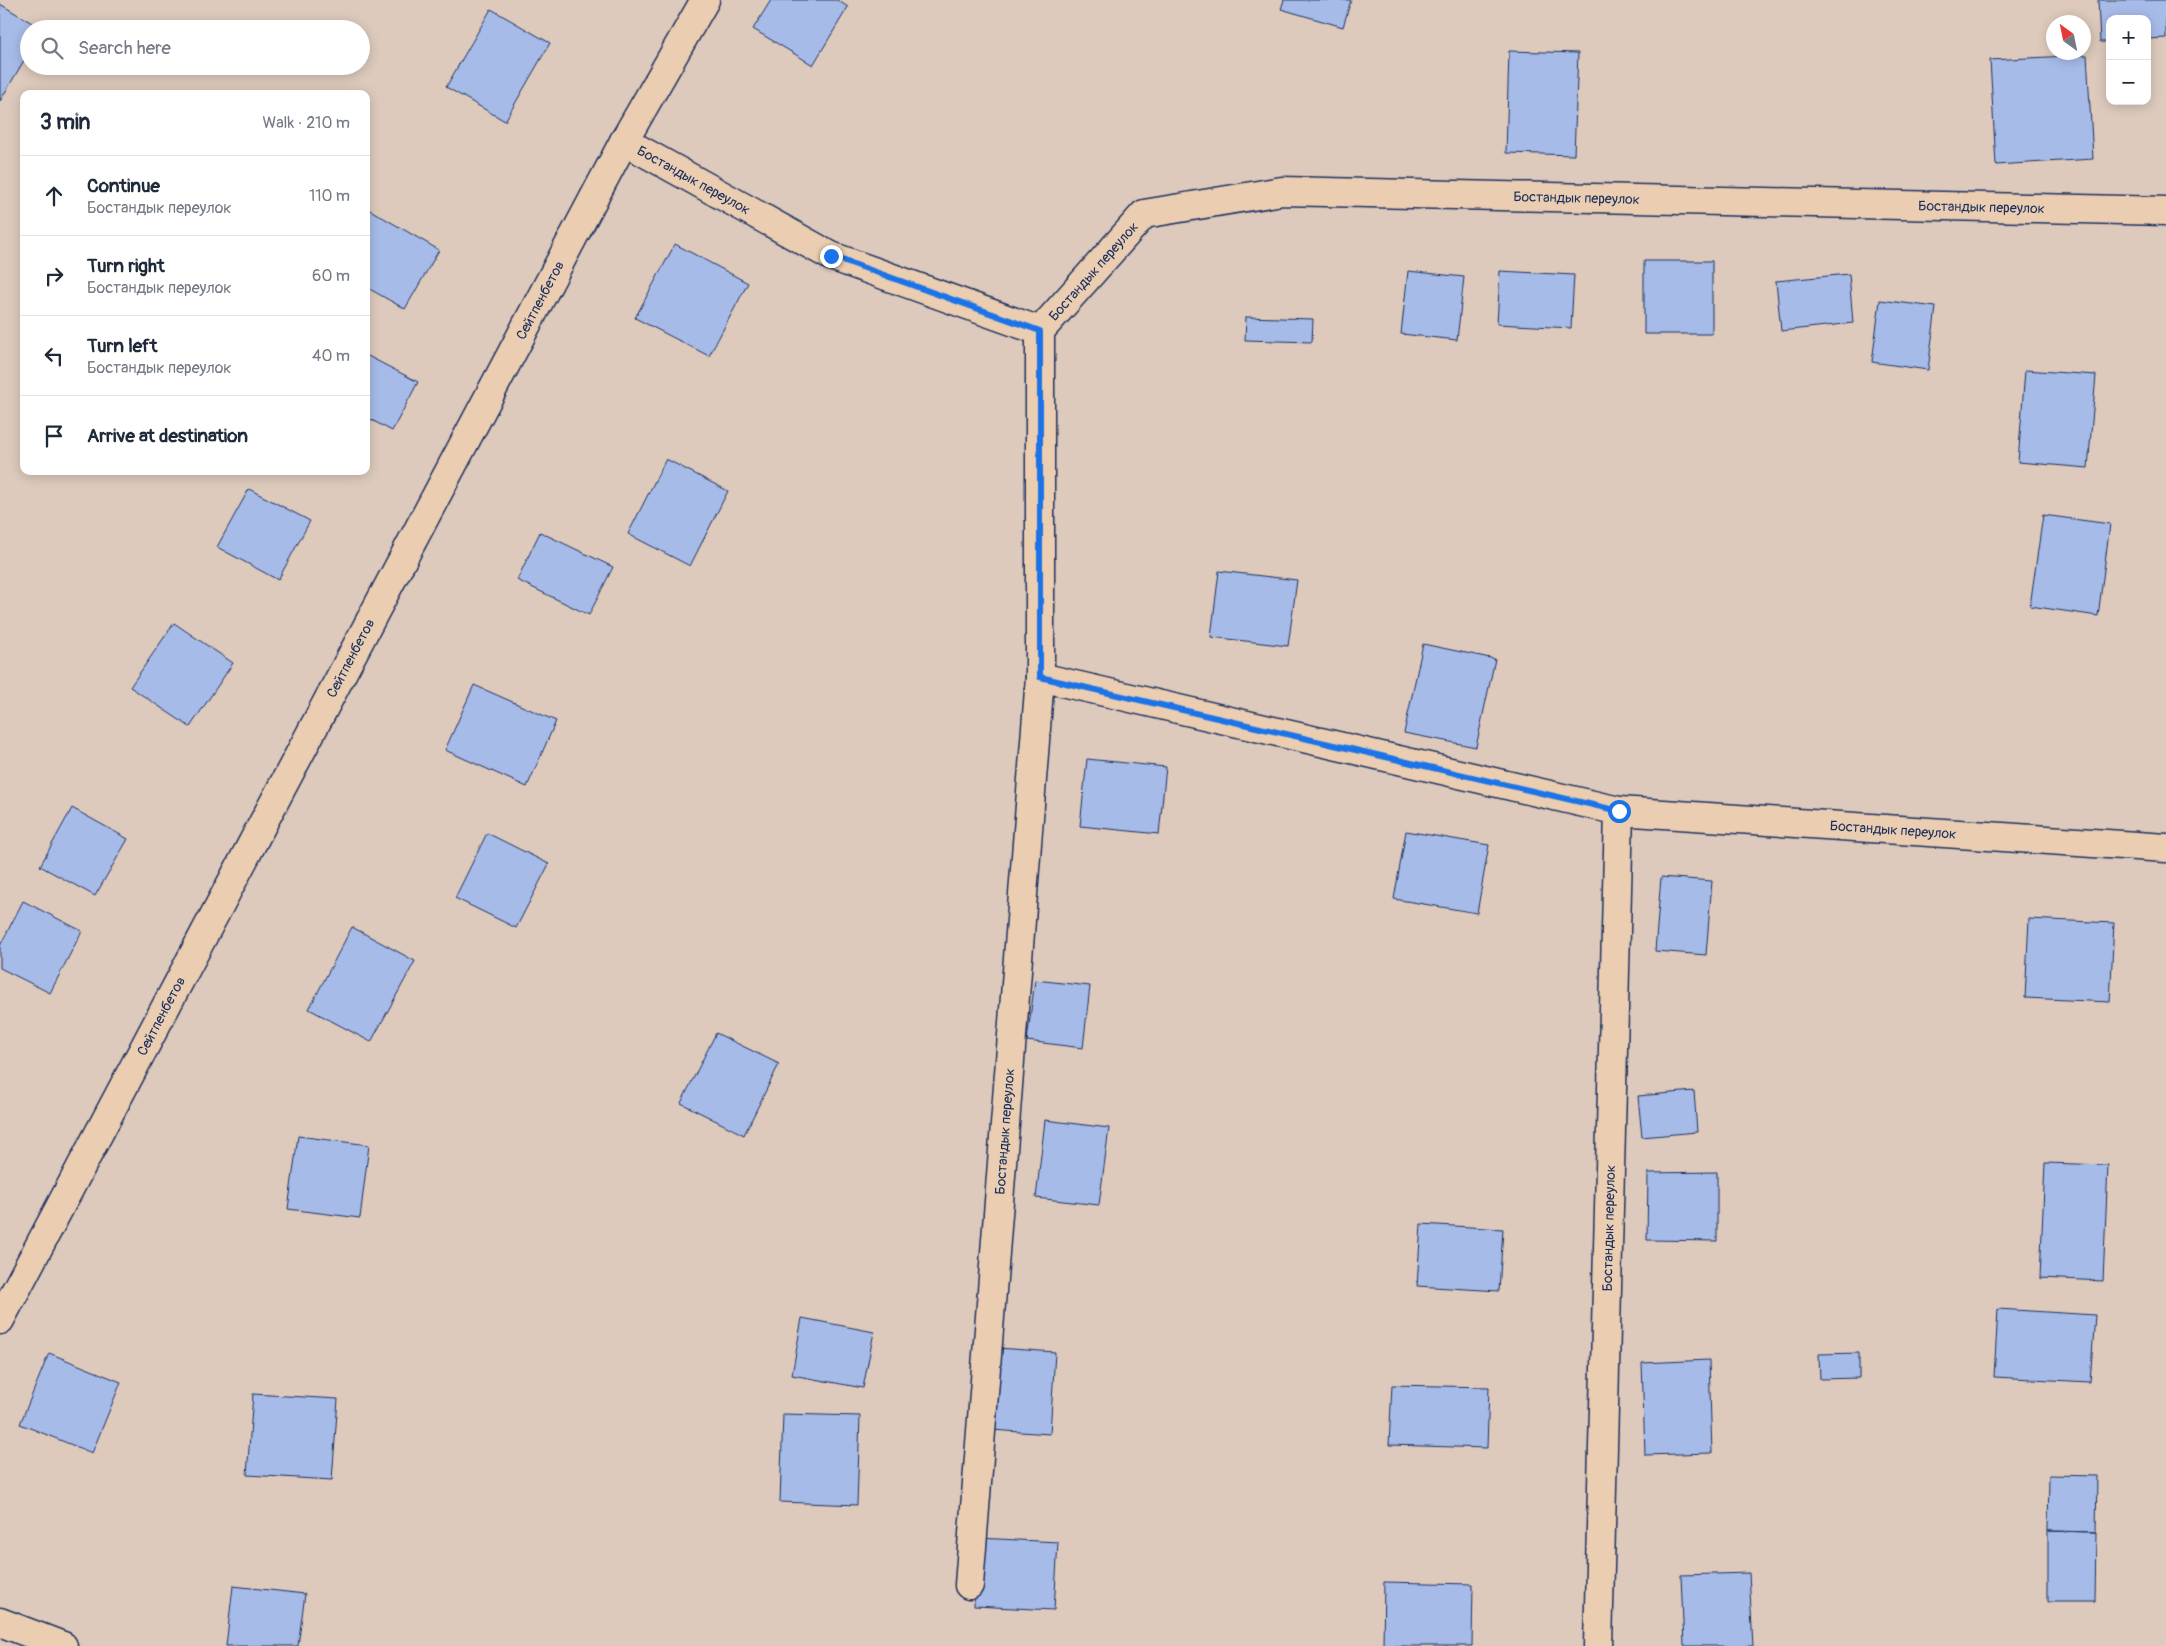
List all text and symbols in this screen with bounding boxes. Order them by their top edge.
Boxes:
north arrow [2046,15,2091,60]
map controls [2106,15,2151,105]
button: + [2106,15,2151,60]
search box [20,20,370,75]
icon: search [38,34,66,62]
text: Search here [78,36,171,60]
button: − [2106,60,2151,105]
text: 3 min [40,109,90,136]
text: Walk · 210 m [262,113,350,133]
street label: Бостандык переулок [634,142,753,218]
text: Continue [87,174,160,198]
icon: ahead [40,182,68,210]
text: 110 m [309,186,350,206]
street label: Бостандык переулок [1513,188,1640,208]
street label: Бостандык переулок [1918,197,2045,217]
text: Бостандык переулок [87,198,232,218]
street label: Бостандык переулок [1045,218,1142,324]
route end [820,245,843,268]
text: Turn right [87,254,165,278]
street label: Сейтпенбетов [512,258,568,342]
icon: right [40,262,68,290]
text: 60 m [312,266,350,286]
text: Бостандык переулок [87,278,232,298]
text: Turn left [87,334,157,358]
icon: left [40,342,68,370]
text: 40 m [312,346,350,366]
text: Бостандык переулок [87,358,232,378]
icon: arrive [40,422,68,450]
text: Arrive at destination [87,424,248,448]
street label: Сейтпенбетов [323,616,378,700]
route start [1608,800,1631,823]
street label: Бостандык переулок [1829,817,1957,842]
street label: Сейтпенбетов [133,974,189,1058]
street label: Бостандык переулок [991,1068,1018,1195]
street label: Бостандык переулок [1598,1165,1619,1292]

